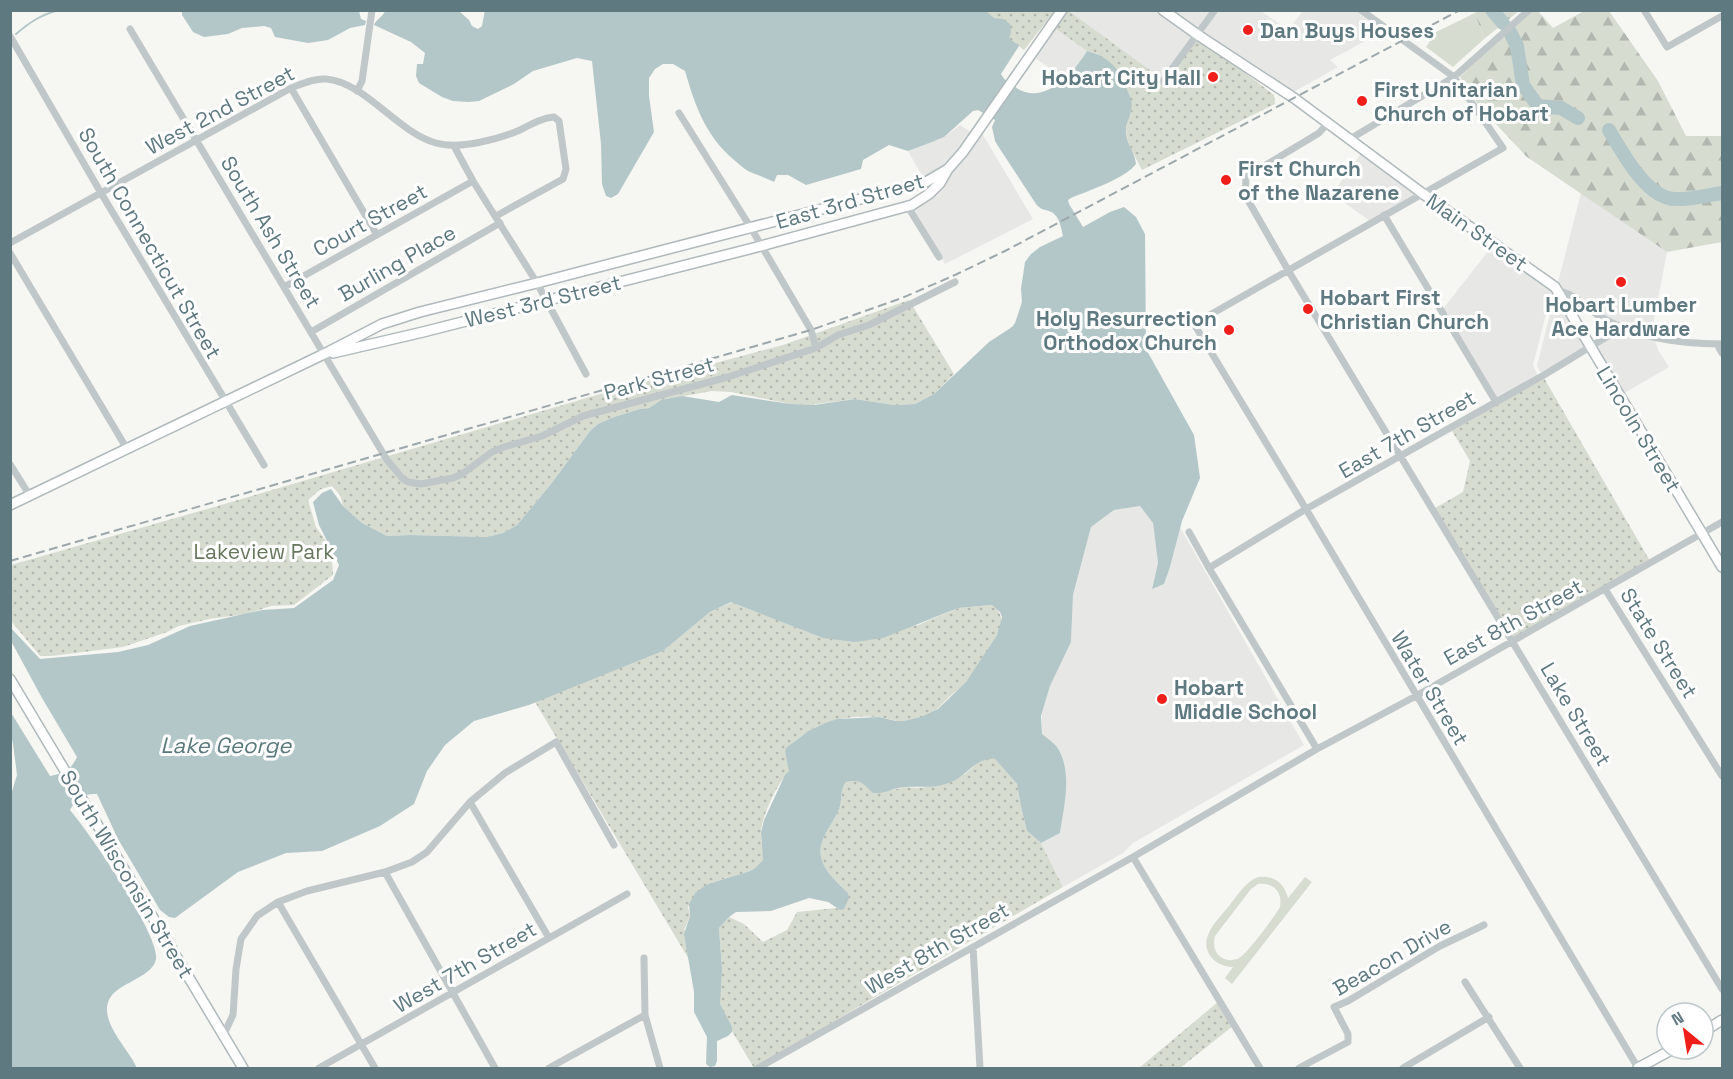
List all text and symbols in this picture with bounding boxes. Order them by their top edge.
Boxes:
place label: Dan Buys Houses [1260,17,1434,44]
marker: Dan Buys Houses [1241,23,1255,37]
street label: West 2nd Street [141,59,299,161]
place label: Hobart City Hall [1042,64,1201,91]
marker: Hobart City Hall [1206,70,1220,84]
place label: First Unitarian Church of Hobart [1374,76,1549,127]
marker: First Unitarian Church of Hobart [1355,94,1369,108]
street label: South Connecticut Street [73,122,227,364]
street label: South Ash Street [215,151,327,313]
place label: First Church of the Nazarene [1238,155,1399,206]
street label: East 3rd Street [773,167,927,235]
marker: First Church of the Nazarene [1219,173,1233,187]
street label: Court Street [308,178,432,262]
street label: Main Street [1421,187,1533,277]
street label: Burling Place [333,218,461,308]
street label: West 3rd Street [462,269,624,333]
marker: Hobart Lumber Ace Hardware [1614,275,1628,289]
place label: Hobart First Christian Church [1320,284,1489,335]
place label: Hobart Lumber Ace Hardware [1545,291,1697,342]
marker: Hobart First Christian Church [1301,302,1315,316]
place label: Holy Resurrection Orthodox Church [1036,305,1217,356]
marker: Holy Resurrection Orthodox Church [1222,323,1236,337]
street label: Park Street [601,350,717,406]
street label: Lincoln Street [1591,361,1687,497]
street label: East 7th Street [1334,384,1480,484]
park label: Lakeview Park [194,538,334,565]
street label: East 8th Street [1439,573,1587,671]
street label: State Street [1614,583,1704,703]
street label: Water Street [1385,626,1475,750]
street label: Lake Street [1534,657,1618,771]
place label: Hobart Middle School [1174,674,1317,725]
marker: Hobart Middle School [1155,692,1169,706]
water label: Lake George [161,731,292,759]
street label: South Wisconsin Street [54,765,200,983]
street label: West 8th Street [860,896,1014,1000]
street label: Beacon Drive [1328,912,1456,1002]
street label: West 7th Street [389,915,541,1019]
north arrow [1655,1001,1715,1061]
text: N [1668,1007,1688,1030]

